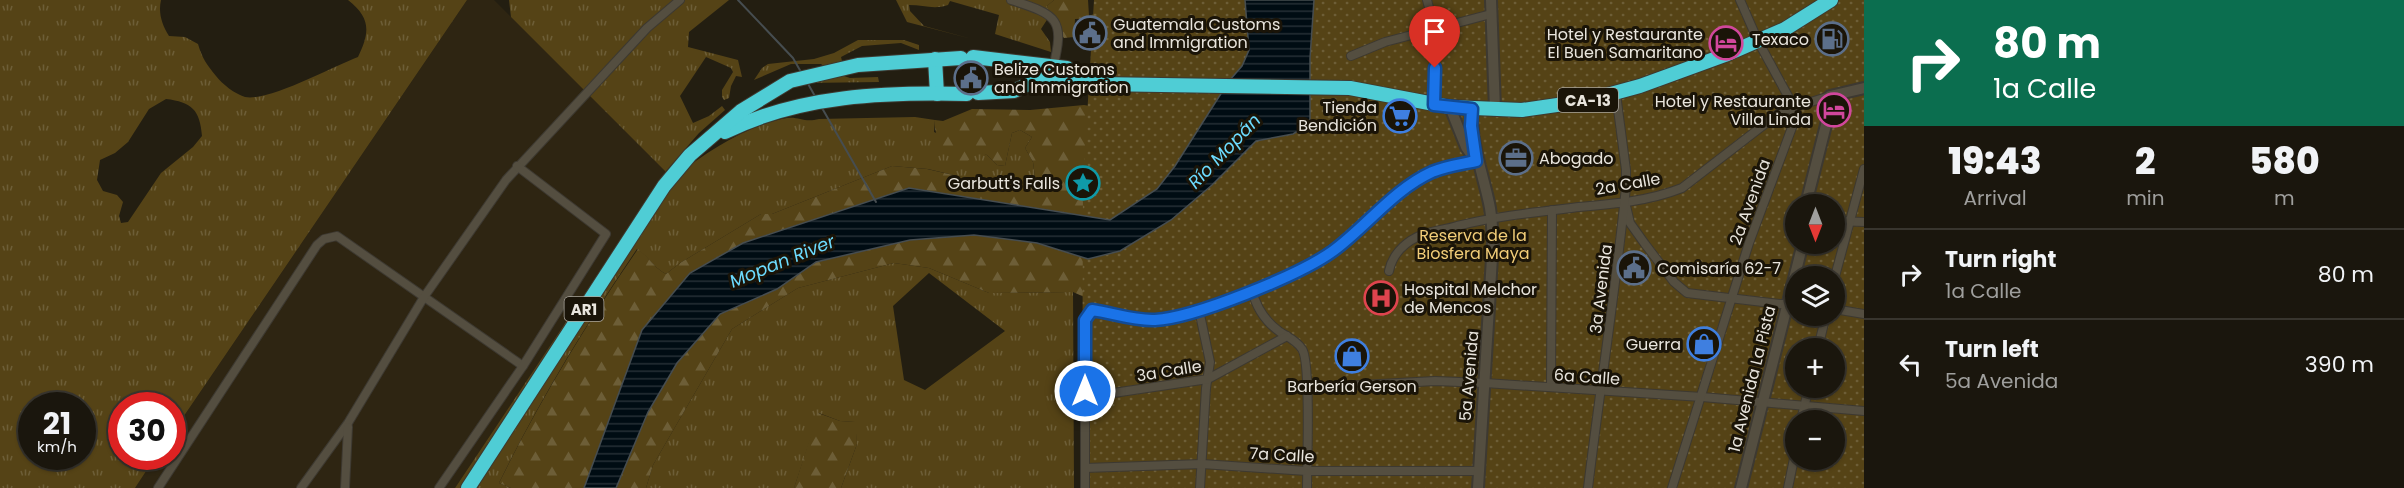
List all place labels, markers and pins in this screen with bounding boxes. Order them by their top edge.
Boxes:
pin [1409,6,1460,68]
place label: Guatemala Customs and Immigration [1113,13,1280,54]
public building icon: Guatemala Customs and Immigration [1072,15,1108,51]
fuel station icon: Texaco [1814,21,1850,57]
place label: Hotel y Restaurante El Buen Samaritano [1547,23,1703,64]
hotel icon: Hotel y Restaurante El Buen Samaritano [1708,25,1744,61]
place label: Texaco [1752,28,1809,51]
place label: Belize Customs and Immigration [994,58,1129,99]
public building icon: Belize Customs and Immigration [953,60,989,96]
place label: Hotel y Restaurante Villa Linda [1655,90,1811,131]
hotel icon: Hotel y Restaurante Villa Linda [1816,92,1852,128]
place label: Tienda Bendición [1298,96,1377,137]
supermarket icon: Tienda Bendición [1382,98,1418,134]
office icon: Abogado [1498,140,1534,176]
place label: Abogado [1539,147,1614,170]
place icon: Garbutt's Falls [1065,165,1101,201]
place label: Garbutt's Falls [948,172,1060,195]
public building icon: Comisaría 62-7 [1616,250,1652,286]
place label: Comisaría 62-7 [1657,257,1781,280]
place label: Hospital Melchor de Mencos [1404,278,1537,319]
hospital icon: Hospital Melchor de Mencos [1363,280,1399,316]
shop icon: Guerra [1686,326,1722,362]
place label: Guerra [1626,333,1681,356]
shop icon: Barbería Gerson [1334,338,1370,374]
place label: Barbería Gerson [1287,375,1417,398]

